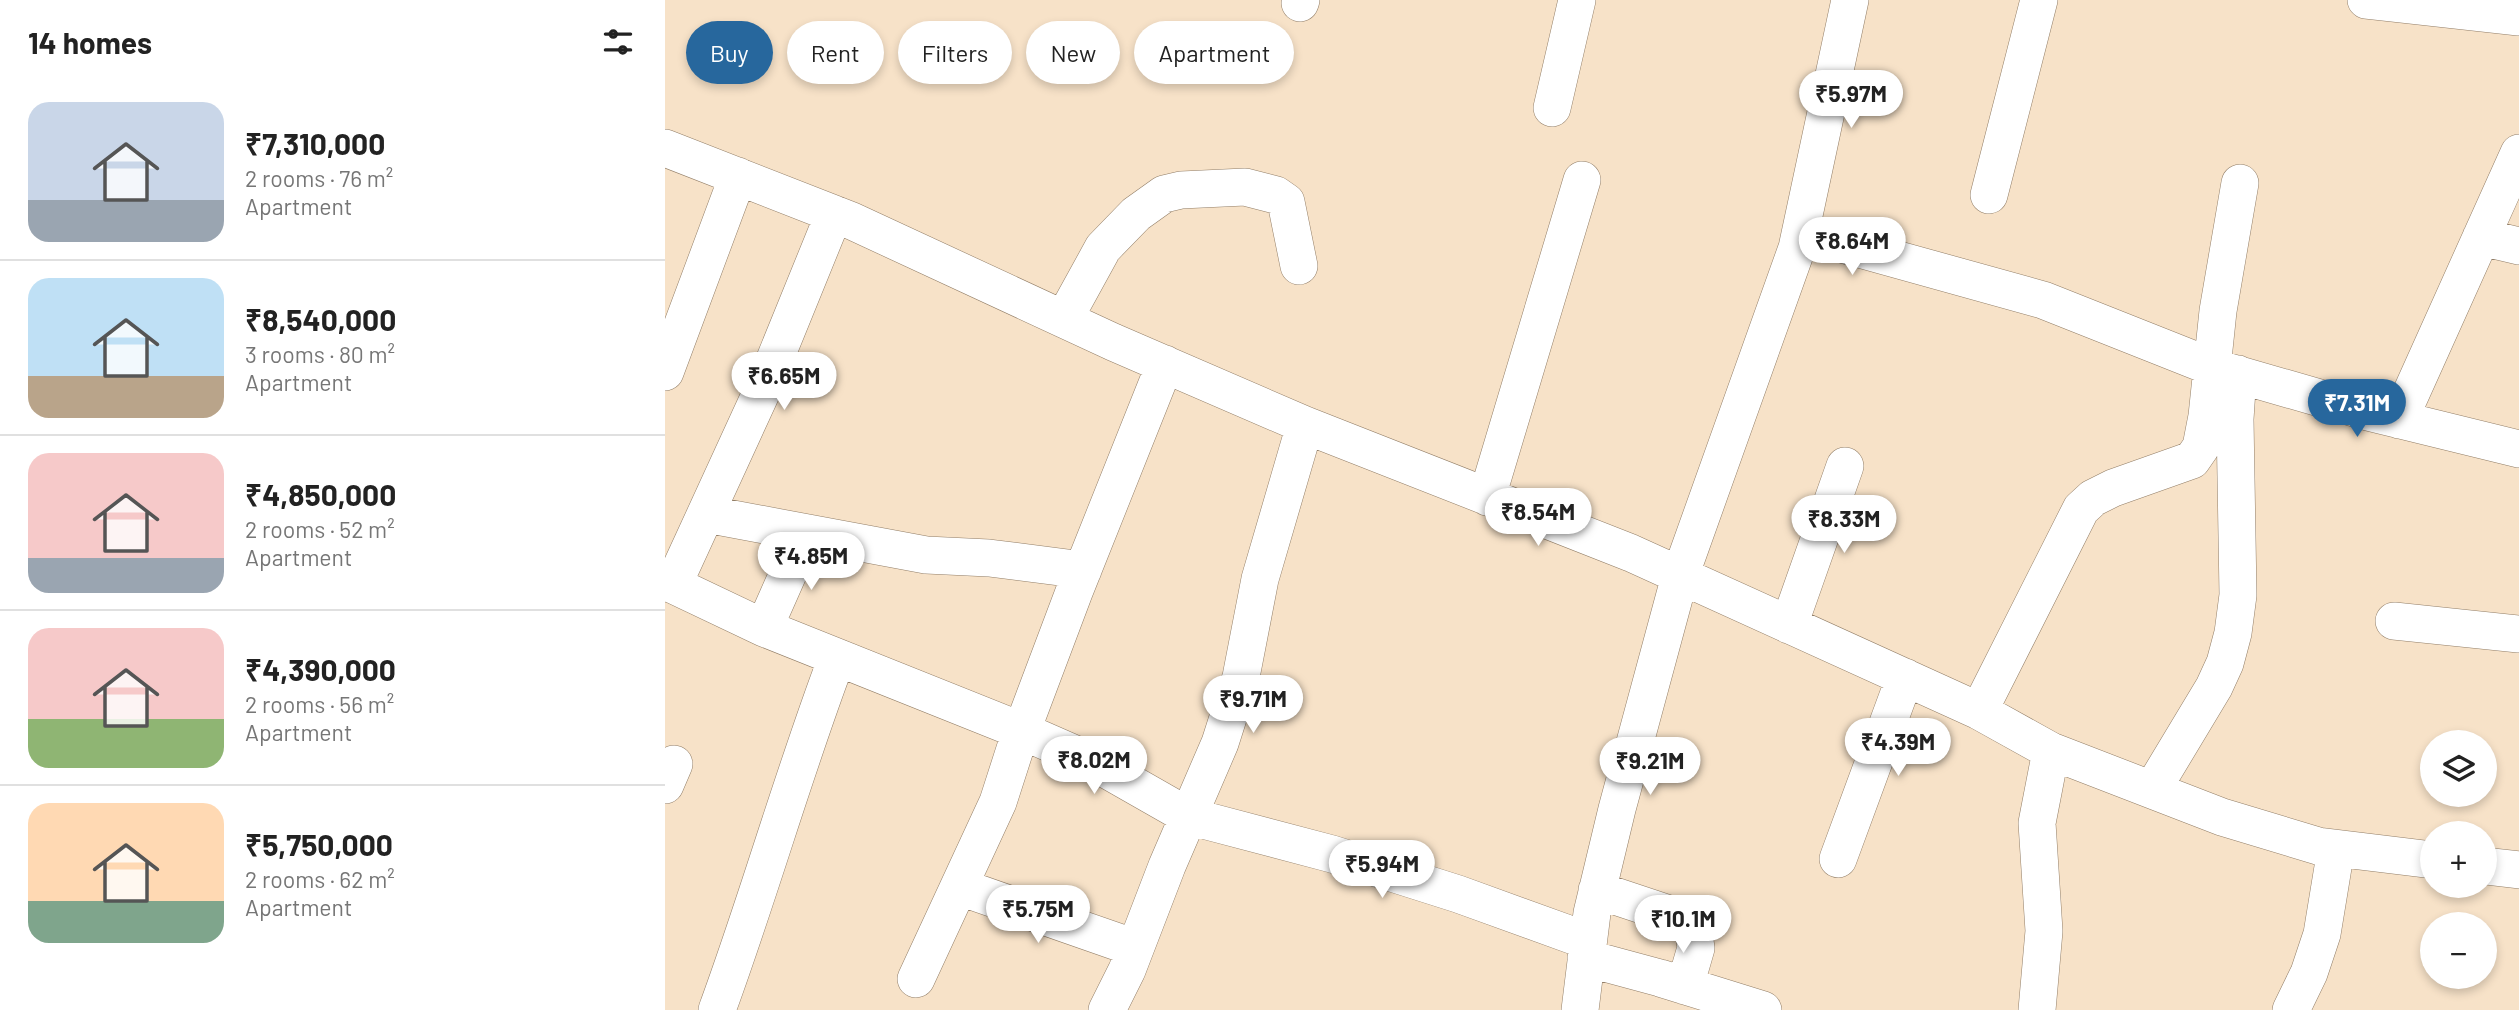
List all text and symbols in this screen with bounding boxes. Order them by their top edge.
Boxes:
chip: Buy [686,21,773,84]
chip: Rent [787,21,884,84]
chip: Filters [898,21,1012,84]
chip: New [1026,21,1120,84]
chip: Apartment [1134,21,1294,84]
icon: filters [599,23,637,61]
text: 14 homes [28,24,152,60]
pin: ₹5.97M [1794,71,1908,130]
text: ₹5.97M [1815,79,1887,107]
text: ₹7,310,000 [245,125,385,161]
icon: home [84,130,168,214]
text: 2 rooms · 76 m² [245,164,393,192]
text: Apartment [245,192,352,220]
pin: ₹8.64M [1795,218,1909,277]
text: ₹8.64M [1815,226,1889,254]
text: ₹8,540,000 [245,301,396,337]
icon: home [84,306,168,390]
text: 3 rooms · 80 m² [245,340,395,368]
pin: ₹6.65M [727,352,841,412]
text: ₹6.65M [748,361,820,389]
text: Apartment [245,368,352,396]
pin: ₹7.31M [2300,380,2414,439]
text: ₹7.31M [2324,388,2390,416]
text: ₹4,850,000 [245,476,396,512]
icon: home [84,481,168,565]
pin: ₹8.54M [1481,489,1595,548]
pin: ₹8.33M [1787,496,1901,555]
text: ₹8.54M [1501,497,1575,525]
text: ₹8.33M [1807,504,1881,532]
text: 2 rooms · 52 m² [245,515,395,543]
pin: ₹4.85M [754,532,868,592]
text: ₹4.85M [774,541,848,569]
text: Apartment [245,543,352,571]
text: ₹4,390,000 [245,651,396,687]
icon: home [84,656,168,740]
pin: ₹9.71M [1196,676,1310,735]
text: ₹9.71M [1219,684,1287,712]
text: 2 rooms · 56 m² [245,690,394,718]
text: Apartment [245,718,352,746]
pin: ₹4.39M [1841,718,1955,778]
text: ₹4.39M [1861,727,1935,755]
map controls [2420,730,2497,989]
button: layers [2420,730,2497,807]
pin: ₹8.02M [1037,736,1151,796]
pin: ₹9.21M [1593,738,1707,797]
text: ₹8.02M [1057,745,1131,773]
text: ₹9.21M [1616,746,1684,774]
button: + [2420,821,2497,898]
text: ₹5,750,000 [245,826,393,862]
icon: home [84,831,168,915]
pin: ₹5.94M [1325,841,1439,900]
text: ₹5.94M [1345,849,1419,877]
text: 2 rooms · 62 m² [245,865,395,893]
pin: ₹5.75M [981,886,1095,945]
text: Apartment [245,893,352,921]
text: ₹5.75M [1002,894,1074,922]
pin: ₹10.1M [1626,895,1740,955]
text: ₹10.1M [1650,904,1716,932]
button: − [2420,912,2497,989]

